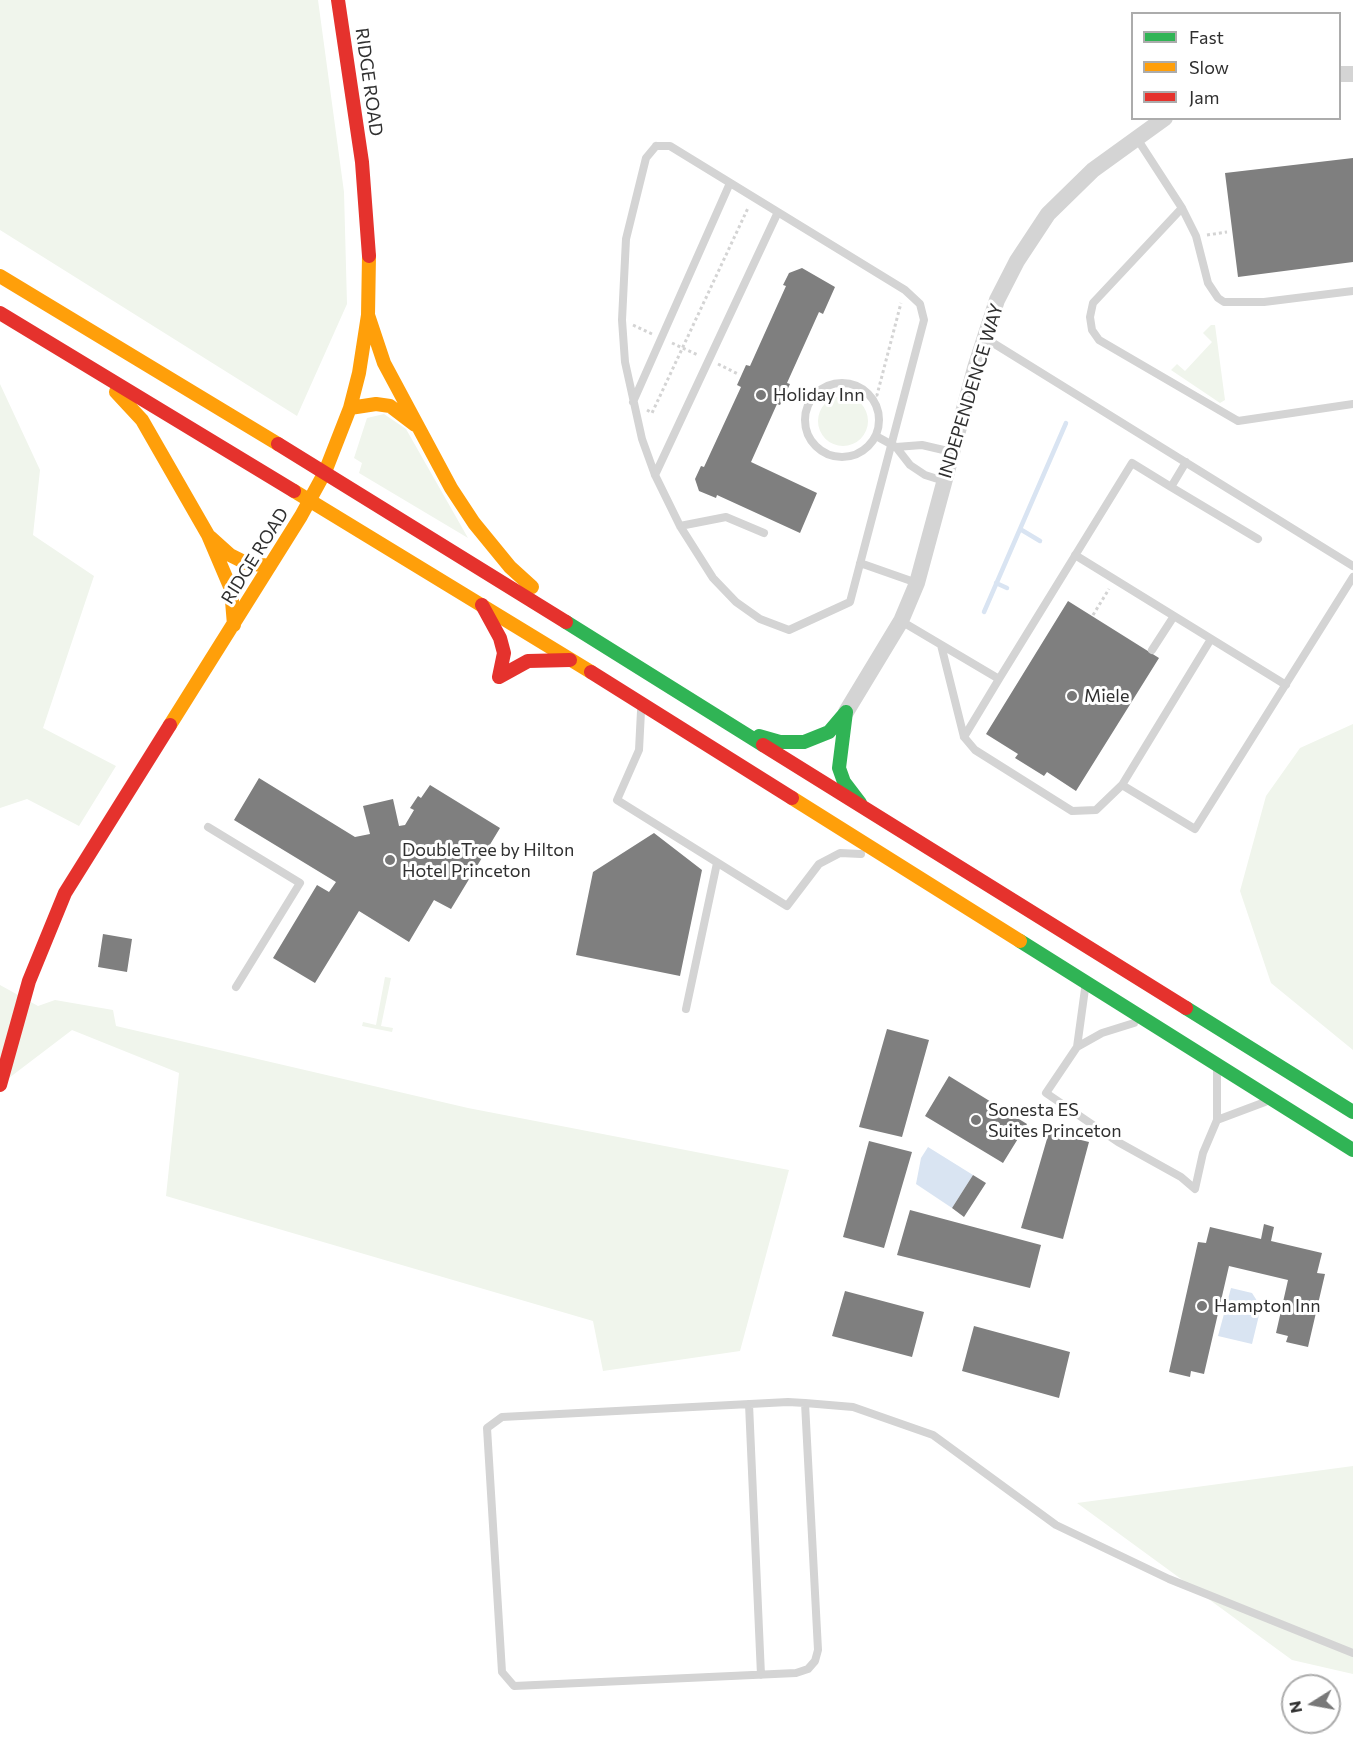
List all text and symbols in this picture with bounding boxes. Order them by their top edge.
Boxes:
legend [1131,12,1341,120]
street label: RIDGE ROAD [351,26,387,138]
text: Fast [1189,26,1224,48]
text: Slow [1189,56,1229,78]
text: Jam [1189,86,1219,108]
street label: INDEPENDENCE WAY [934,301,1008,481]
place label: Holiday Inn [773,384,864,406]
marker: Holiday Inn [754,388,768,402]
street label: RIDGE ROAD [217,504,293,608]
place label: Miele [1084,685,1129,707]
marker: Miele [1065,689,1079,703]
place label: DoubleTree by Hilton Hotel Princeton [402,839,574,882]
marker: DoubleTree by Hilton Hotel Princeton [383,853,397,867]
place label: Sonesta ES Suites Princeton [988,1099,1122,1142]
marker: Sonesta ES Suites Princeton [969,1113,983,1127]
place label: Hampton Inn [1214,1295,1321,1317]
marker: Hampton Inn [1195,1299,1209,1313]
north arrow [1281,1674,1341,1734]
text: N [1284,1699,1305,1715]

